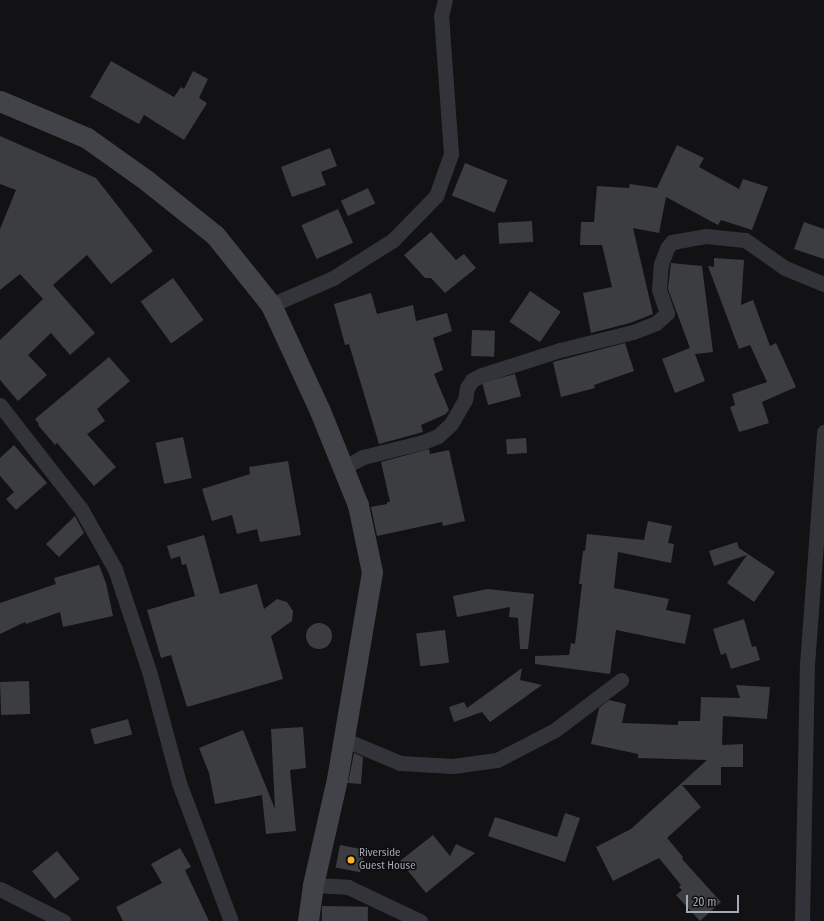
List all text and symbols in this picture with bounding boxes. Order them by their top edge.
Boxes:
place label: Riverside Guest House [359,847,416,873]
marker: Riverside Guest House [346,855,356,865]
scale bar [688,887,741,913]
text: 20 m [693,895,717,909]

